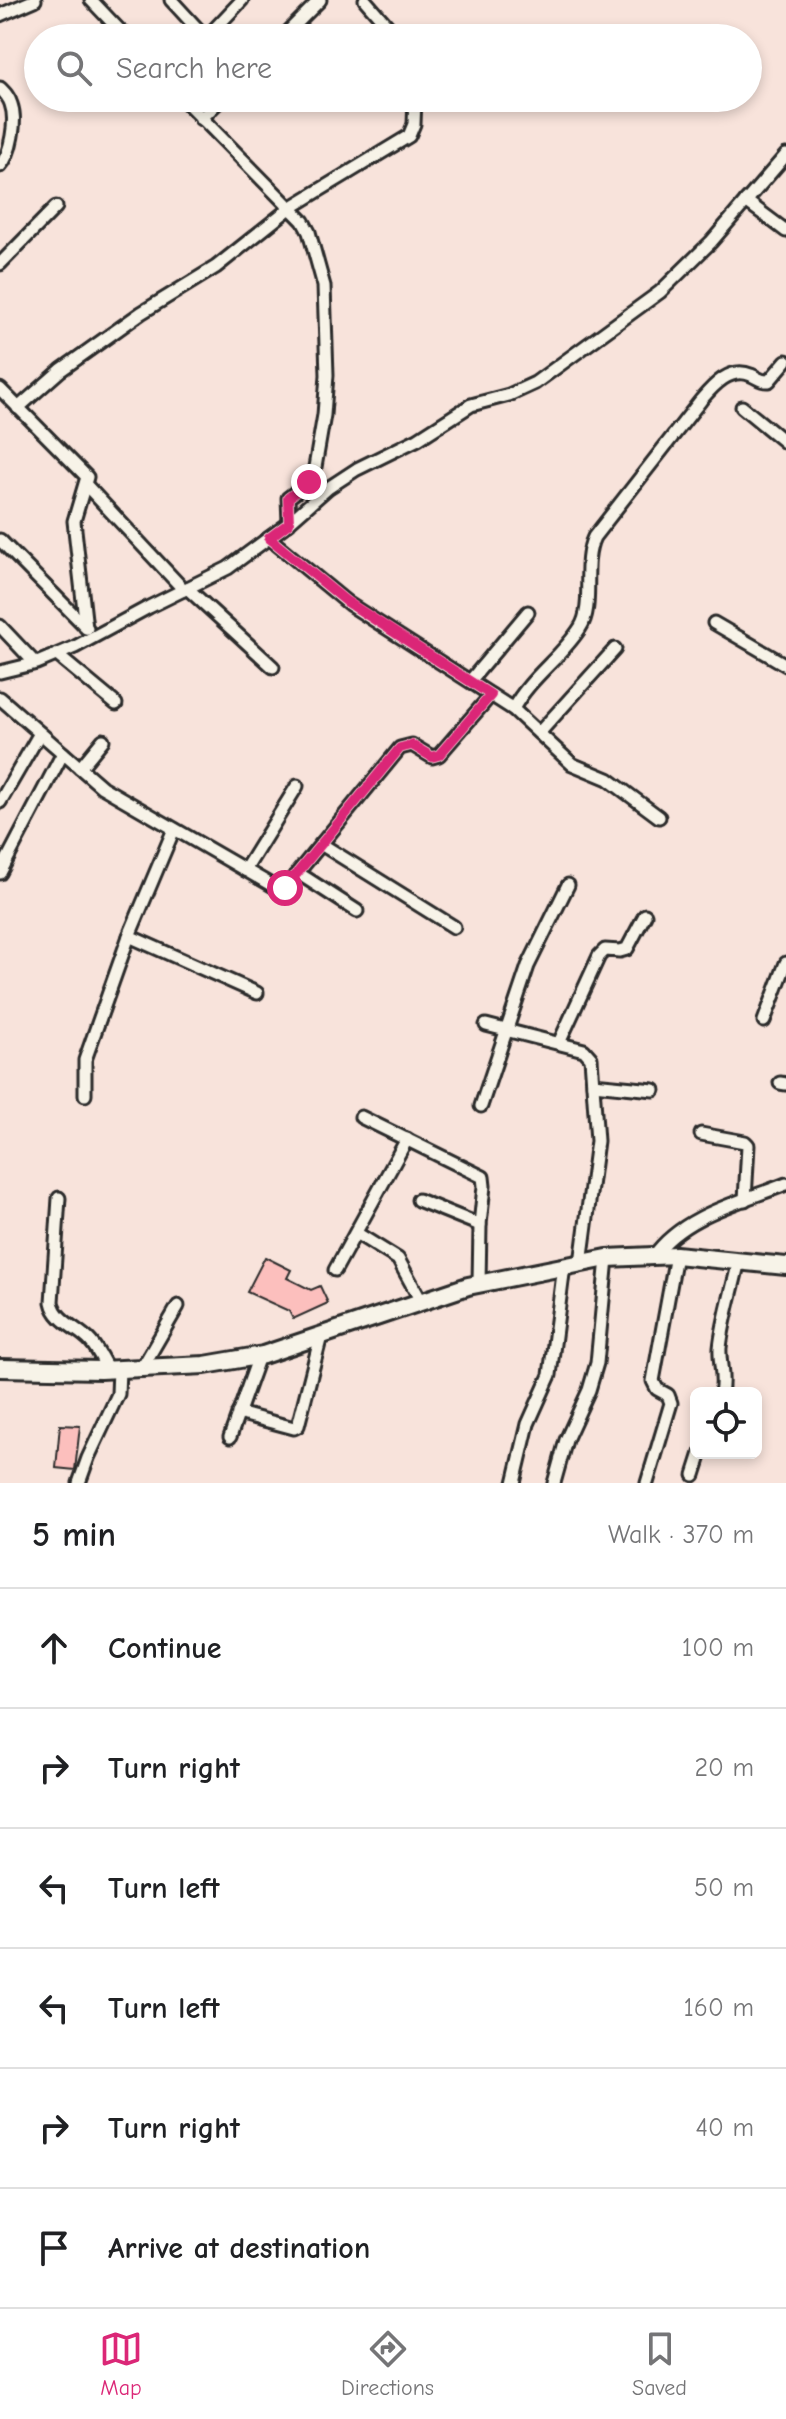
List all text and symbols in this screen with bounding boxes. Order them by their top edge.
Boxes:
search box [24,24,762,112]
icon: search [52,46,96,90]
text: Search here [116,51,272,86]
route end [291,464,327,500]
route start [267,870,303,906]
map controls [690,1387,762,1459]
button: locate [690,1387,762,1459]
text: 5 min [32,1515,116,1555]
text: Walk · 370 m [608,1520,754,1550]
icon: ahead [32,1626,76,1670]
text: Continue [108,1631,222,1666]
text: 100 m [682,1633,754,1663]
icon: right [32,1746,76,1790]
text: Turn right [108,1751,240,1786]
text: 20 m [694,1753,754,1783]
icon: left [32,1866,76,1910]
text: Turn left [108,1871,220,1906]
text: 50 m [694,1873,754,1903]
icon: left [32,1986,76,2030]
text: Turn left [108,1991,220,2026]
text: 160 m [684,1993,754,2023]
icon: right [32,2106,76,2150]
text: Turn right [108,2111,240,2146]
text: 40 m [695,2113,754,2143]
icon: arrive [32,2226,76,2270]
text: Arrive at destination [108,2231,370,2266]
tab: Map [99,2327,143,2401]
tab: Directions [341,2327,434,2401]
tab: Saved [632,2327,687,2401]

